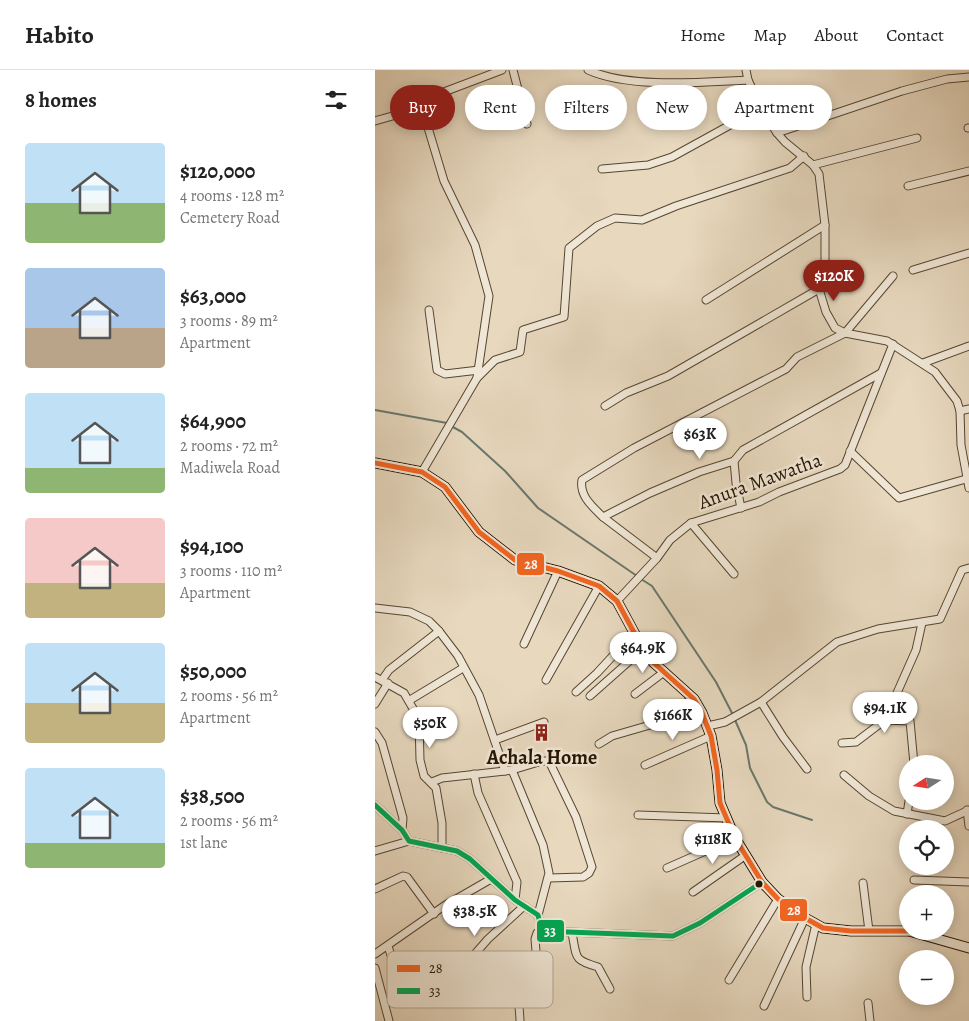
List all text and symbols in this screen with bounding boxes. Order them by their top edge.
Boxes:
text: Habito [25,19,94,51]
text: Home [680,23,725,47]
text: Map [753,23,786,47]
text: About [814,23,858,47]
text: Contact [886,23,944,47]
chip: Buy [390,85,455,130]
chip: Rent [465,85,535,130]
chip: Filters [545,85,627,130]
chip: New [637,85,707,130]
chip: Apartment [717,85,832,130]
text: 8 homes [25,86,97,114]
icon: filters [322,86,350,114]
text: $120,000 [180,157,255,185]
icon: home [65,163,125,223]
text: 4 rooms · 128 m² [180,185,284,207]
text: Cemetery Road [180,207,280,229]
pin: $120K [799,260,869,302]
text: $120K [814,265,854,287]
text: $63,000 [180,282,246,310]
icon: home [65,288,125,348]
text: 3 rooms · 89 m² [180,310,278,332]
text: Apartment [180,332,251,354]
text: $64,900 [180,407,246,435]
icon: home [65,413,125,473]
pin: $63K [670,418,730,460]
text: $63K [684,423,716,445]
text: 2 rooms · 72 m² [180,435,278,457]
street label: Anura Mawatha [694,446,826,516]
text: Madiwela Road [180,457,280,479]
text: $94,100 [180,532,244,560]
icon: home [65,538,125,598]
line badge: 28 [516,552,545,576]
text: 28 [524,555,538,574]
text: 3 rooms · 110 m² [180,560,282,582]
text: Apartment [180,582,251,604]
pin: $64.9K [602,632,684,674]
text: $64.9K [621,637,665,659]
text: $50,000 [180,657,247,685]
icon: home [65,663,125,723]
text: 2 rooms · 56 m² [180,685,278,707]
pin: $94.1K [844,692,926,734]
text: $94.1K [863,697,907,719]
pin: $166K [638,698,708,741]
text: $166K [654,704,692,726]
pin: $50K [400,706,460,749]
text: Apartment [180,707,251,729]
text: $50K [414,712,446,734]
building icon: Achala Home [532,723,552,743]
place label: Achala Home [486,744,597,771]
north arrow [899,755,954,810]
map controls [899,755,954,1005]
text: $38,500 [180,782,245,810]
icon: home [65,788,125,848]
text: 2 rooms · 56 m² [180,810,278,832]
button: locate [899,820,954,875]
pin: $118K [678,822,748,865]
text: $118K [694,828,732,850]
text: 1st lane [180,832,228,854]
unlabelled marker [754,879,764,889]
button: + [899,885,954,940]
pin: $38.5K [434,894,516,937]
line badge: 28 [779,898,808,922]
text: $38.5K [453,900,497,922]
text: 28 [787,901,801,920]
line badge: 33 [536,919,565,943]
text: 33 [544,922,556,941]
button: − [899,950,954,1005]
legend [387,951,553,1008]
text: 28 [429,959,443,978]
text: 33 [429,982,441,1001]

